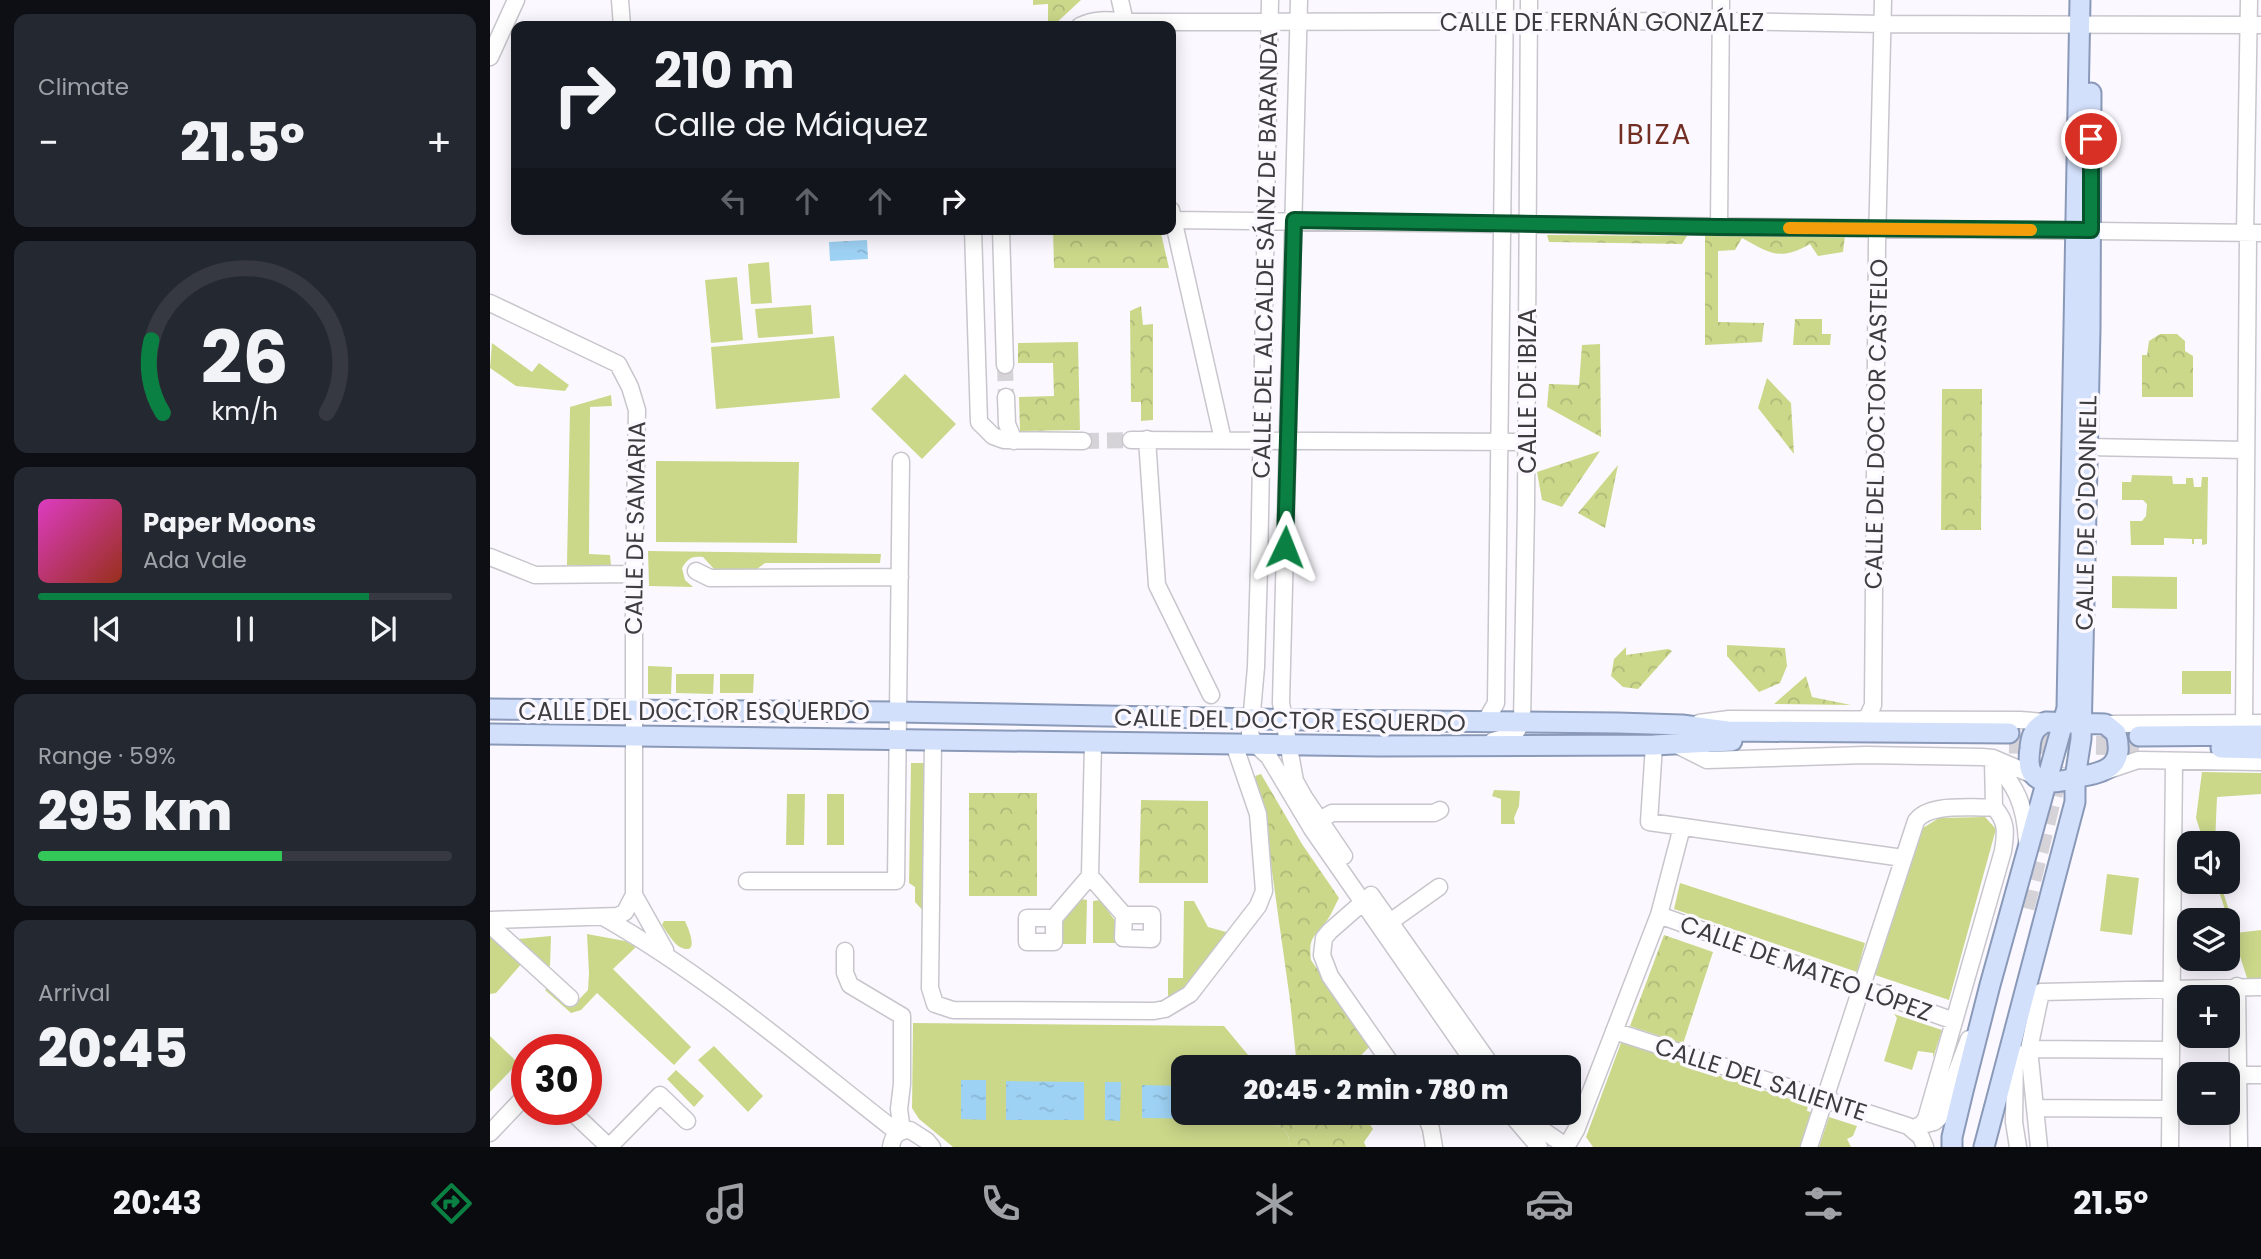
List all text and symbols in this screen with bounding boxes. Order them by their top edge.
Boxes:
street label: CALLE DE FERNÁN GONZÁLEZ [1440,6,1764,39]
street label: CALLE DEL ALCALDE SÁINZ DE BARANDA [1245,31,1285,479]
text: 210 m [654,37,795,105]
icon: right [539,49,630,140]
text: Climate [38,71,129,103]
text: Calle de Máiquez [654,102,928,147]
text: 21.5° [180,106,305,179]
pin [2061,109,2121,169]
district label: IBIZA [1618,115,1692,154]
text: − [38,116,59,169]
text: + [426,116,452,169]
icon: arrive [2072,120,2110,158]
icon: left [715,182,753,220]
icon: ahead [788,182,826,220]
icon: ahead [861,182,899,220]
icon: right [934,182,972,220]
street label: CALLE DEL DOCTOR CASTELO [1857,258,1895,590]
text: 26 [201,307,289,408]
street label: CALLE DE IBIZA [1511,308,1544,474]
text: km/h [212,394,278,429]
street label: CALLE DE O'DONNELL [2067,395,2105,631]
street label: CALLE DE SAMARIA [617,421,653,635]
text: Paper Moons [143,505,316,541]
position arrow [1248,510,1322,584]
text: Ada Vale [143,544,247,576]
icon: previous [88,610,126,648]
icon: pause [226,610,264,648]
icon: next [364,610,402,648]
street label: CALLE DEL DOCTOR ESQUERDO [518,695,870,728]
street label: CALLE DEL DOCTOR ESQUERDO [1114,700,1466,740]
text: Range · 59% [38,740,176,772]
text: 295 km [38,775,232,848]
map controls [2177,831,2240,1125]
button: sound [2177,831,2240,894]
street label: CALLE DE MATEO LÓPEZ [1676,907,1936,1029]
button: layers [2177,908,2240,971]
text: Arrival [38,977,110,1009]
button: + [2177,985,2240,1048]
text: 20:45 [38,1012,187,1085]
street label: CALLE DEL SALIENTE [1651,1029,1871,1129]
speed limit sign: 30 [511,1034,602,1125]
button: − [2177,1062,2240,1125]
text: 20:45 · 2 min · 780 m [1243,1072,1509,1108]
icon: directions [427,1179,476,1228]
icon: music [702,1179,751,1228]
icon: phone [976,1179,1025,1228]
icon: climate [1250,1179,1299,1228]
icon: car [1525,1179,1574,1228]
icon: filters [1799,1179,1848,1228]
text: 20:43 [113,1180,202,1225]
text: 21.5° [2073,1180,2148,1225]

